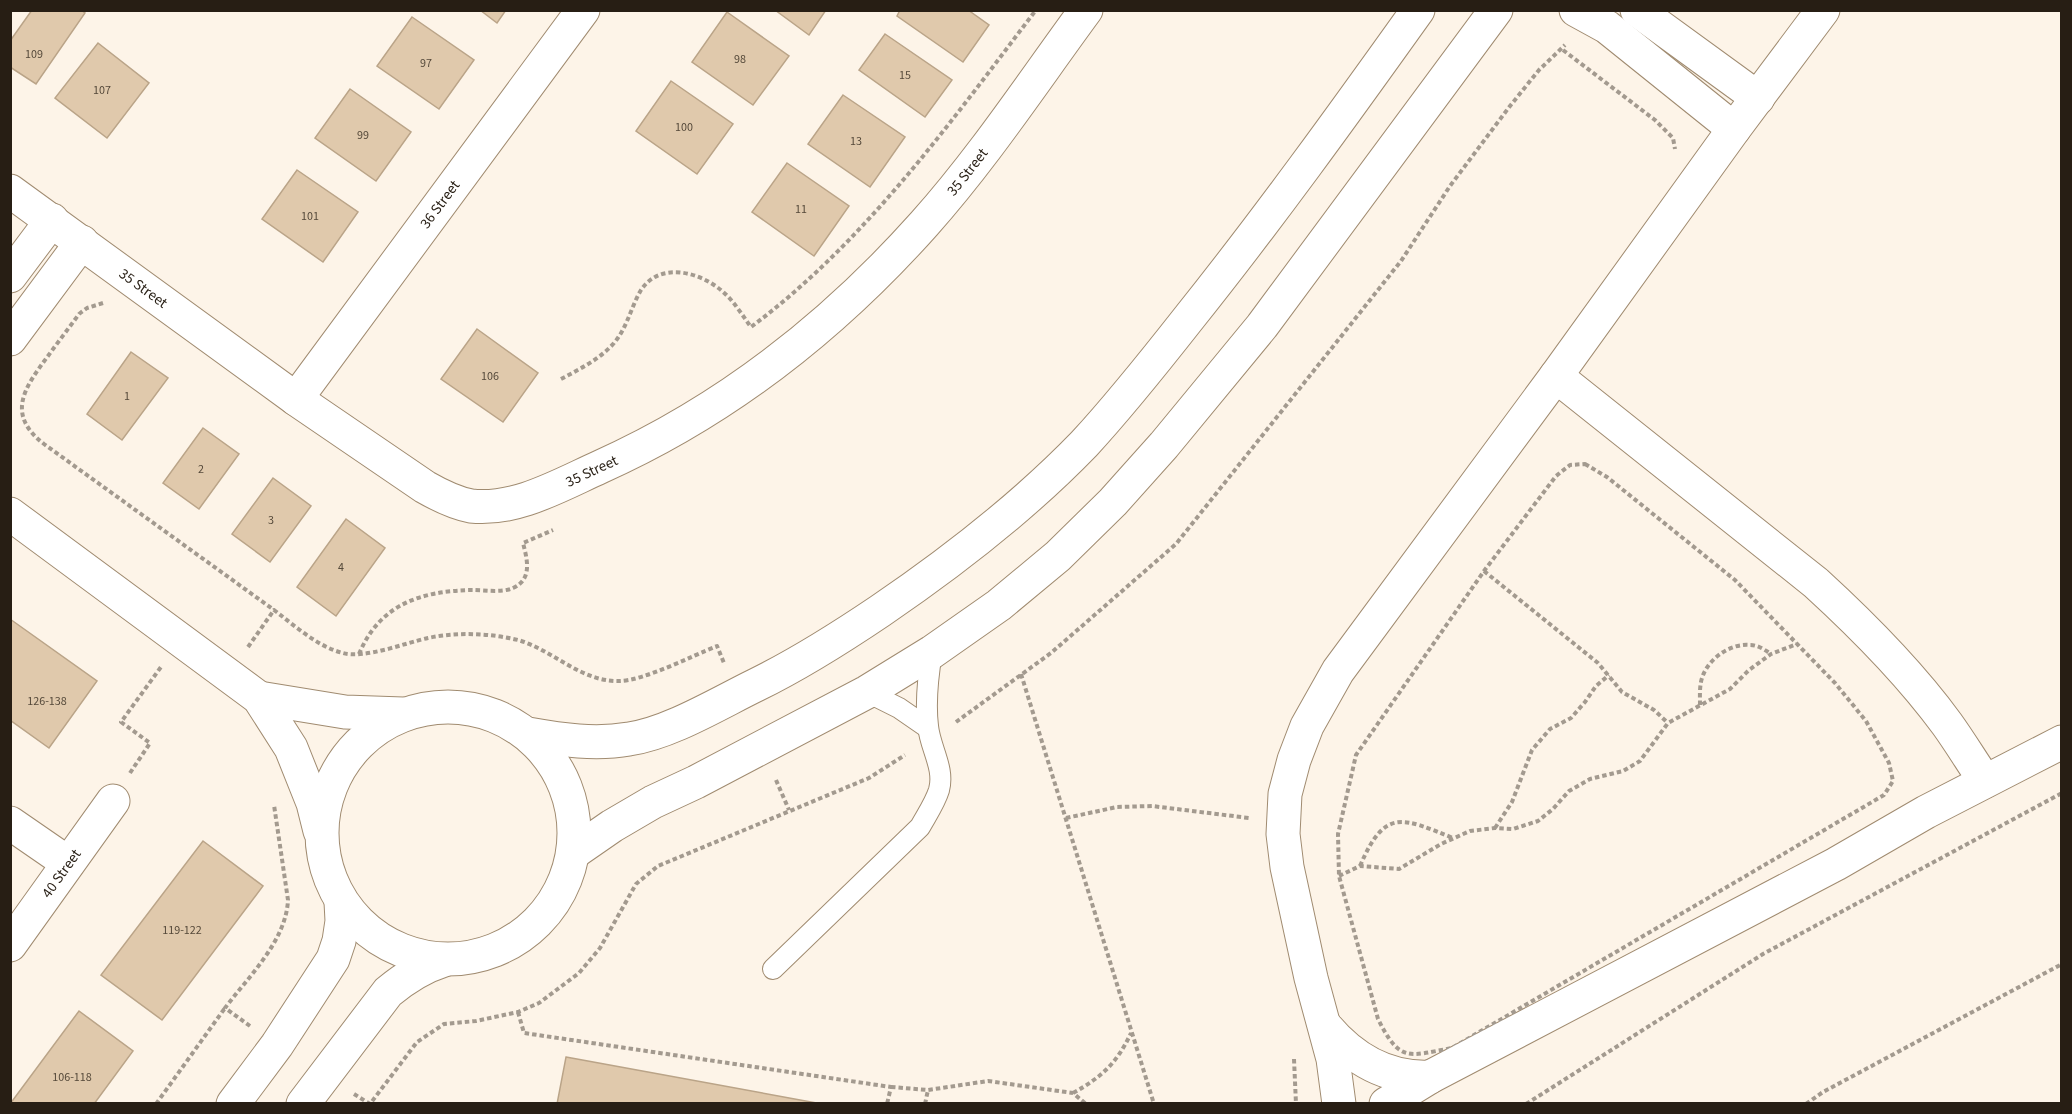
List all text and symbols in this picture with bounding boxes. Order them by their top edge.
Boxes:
house number: 109 [25,46,43,63]
house number: 98 [734,51,746,68]
house number: 97 [420,55,432,72]
house number: 15 [899,67,911,84]
house number: 107 [93,82,111,99]
house number: 100 [675,119,693,136]
house number: 99 [357,127,369,144]
house number: 13 [850,133,862,150]
street label: 35 Street [942,144,993,201]
street label: 36 Street [415,176,465,233]
house number: 11 [795,201,807,218]
house number: 101 [301,208,319,225]
street label: 35 Street [114,264,172,313]
house number: 106 [481,368,499,385]
house number: 1 [124,388,130,405]
street label: 35 Street [562,450,622,493]
house number: 2 [198,461,204,478]
house number: 3 [268,512,274,529]
house number: 4 [338,559,344,576]
house number: 126-138 [27,693,67,710]
street label: 40 Street [37,845,86,902]
house number: 119-122 [162,922,202,939]
house number: 106-118 [52,1069,92,1086]

